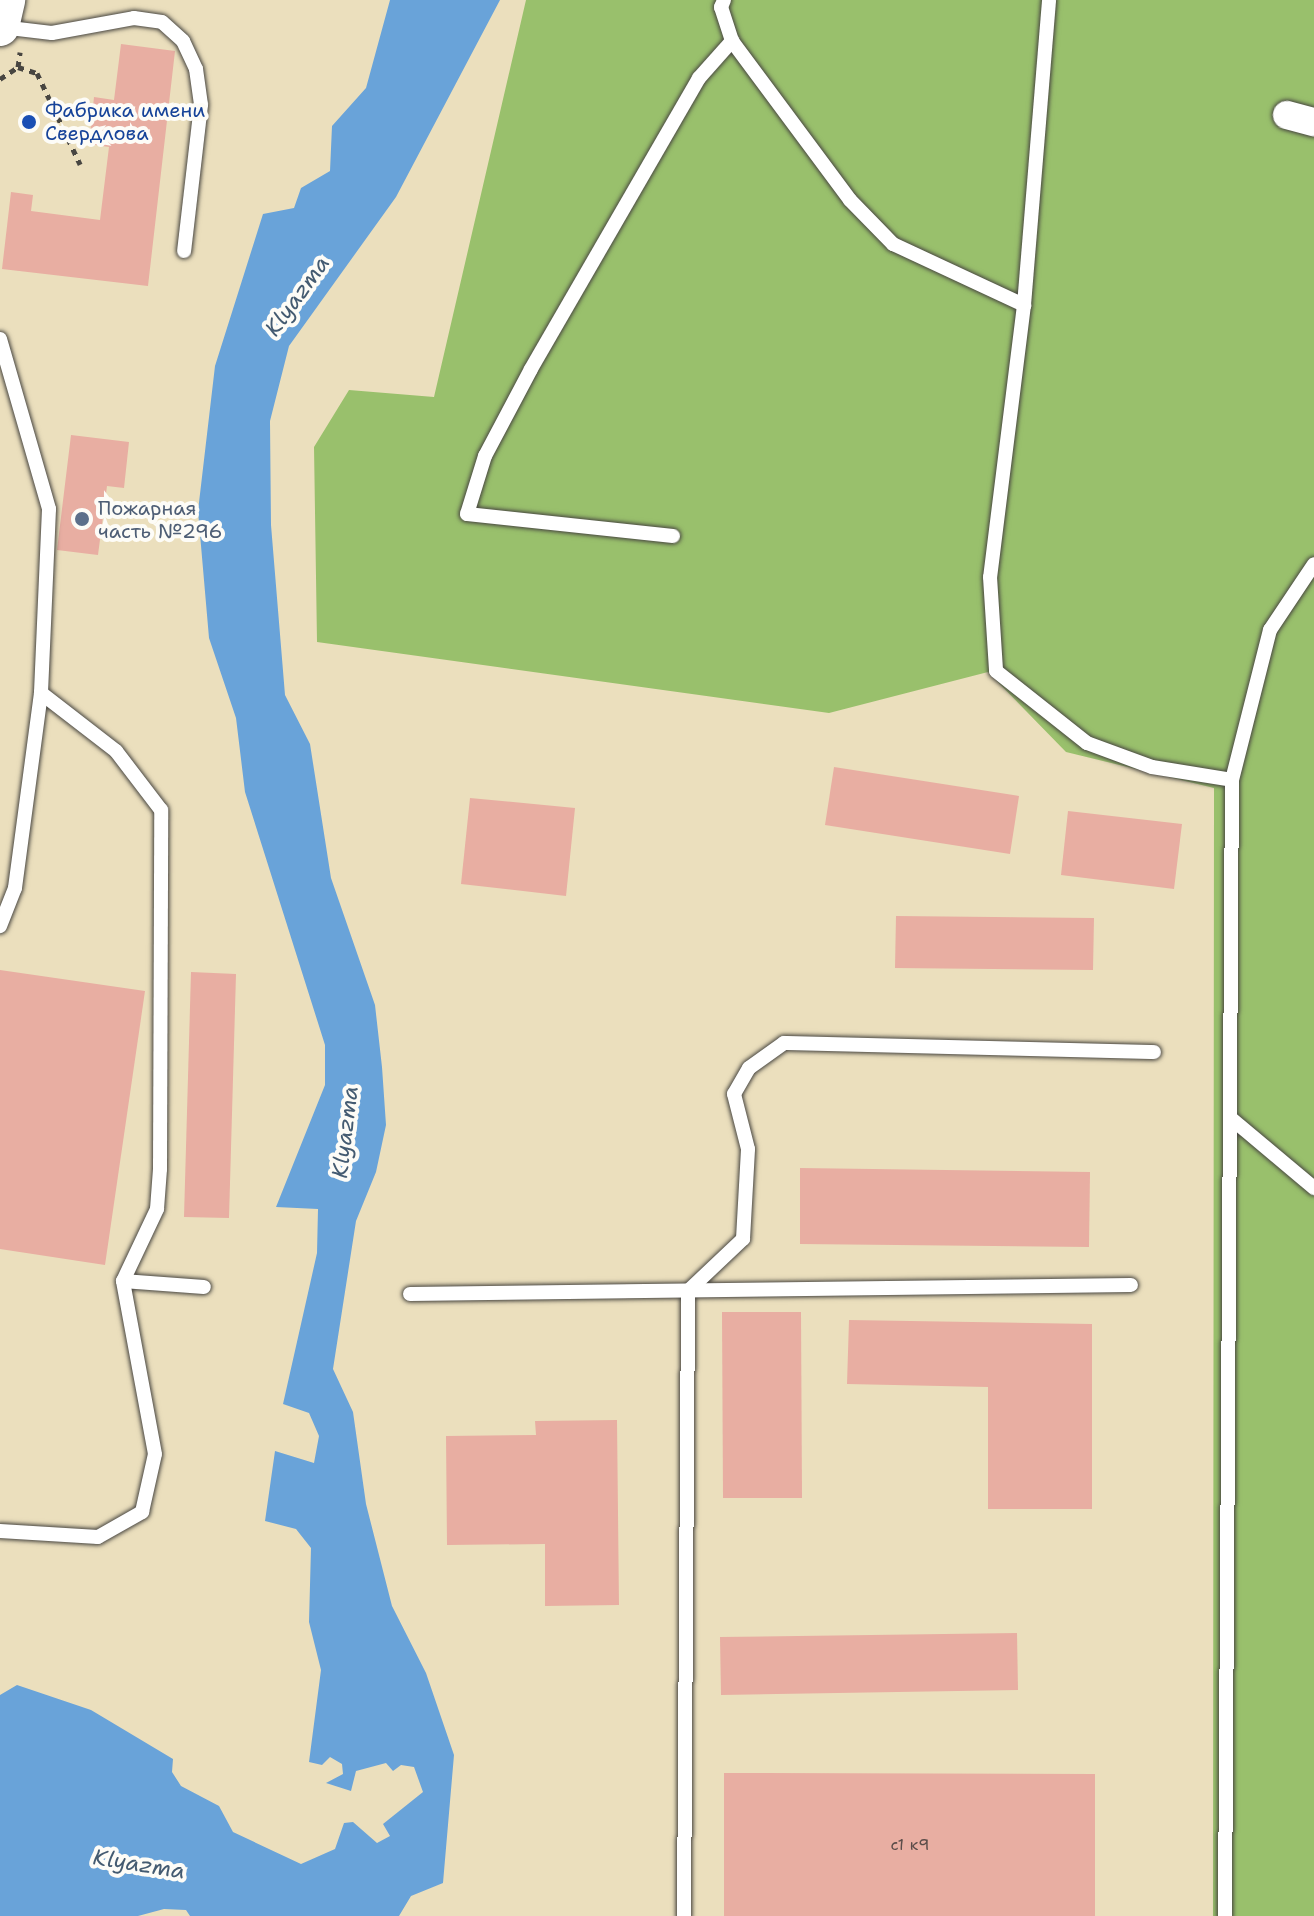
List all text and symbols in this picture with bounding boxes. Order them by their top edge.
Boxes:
place label: Фабрика имени Свердлова [45,98,205,145]
marker: Фабрика имени Свердлова [20,113,38,131]
water label: Klyazma [259,251,335,341]
place label: Пожарная часть №296 [98,496,222,543]
marker: Пожарная часть №296 [73,510,91,528]
water label: Klyazma [326,1084,364,1180]
house number: с1 к9 [891,1835,929,1855]
water label: Klyazma [91,1844,187,1884]

